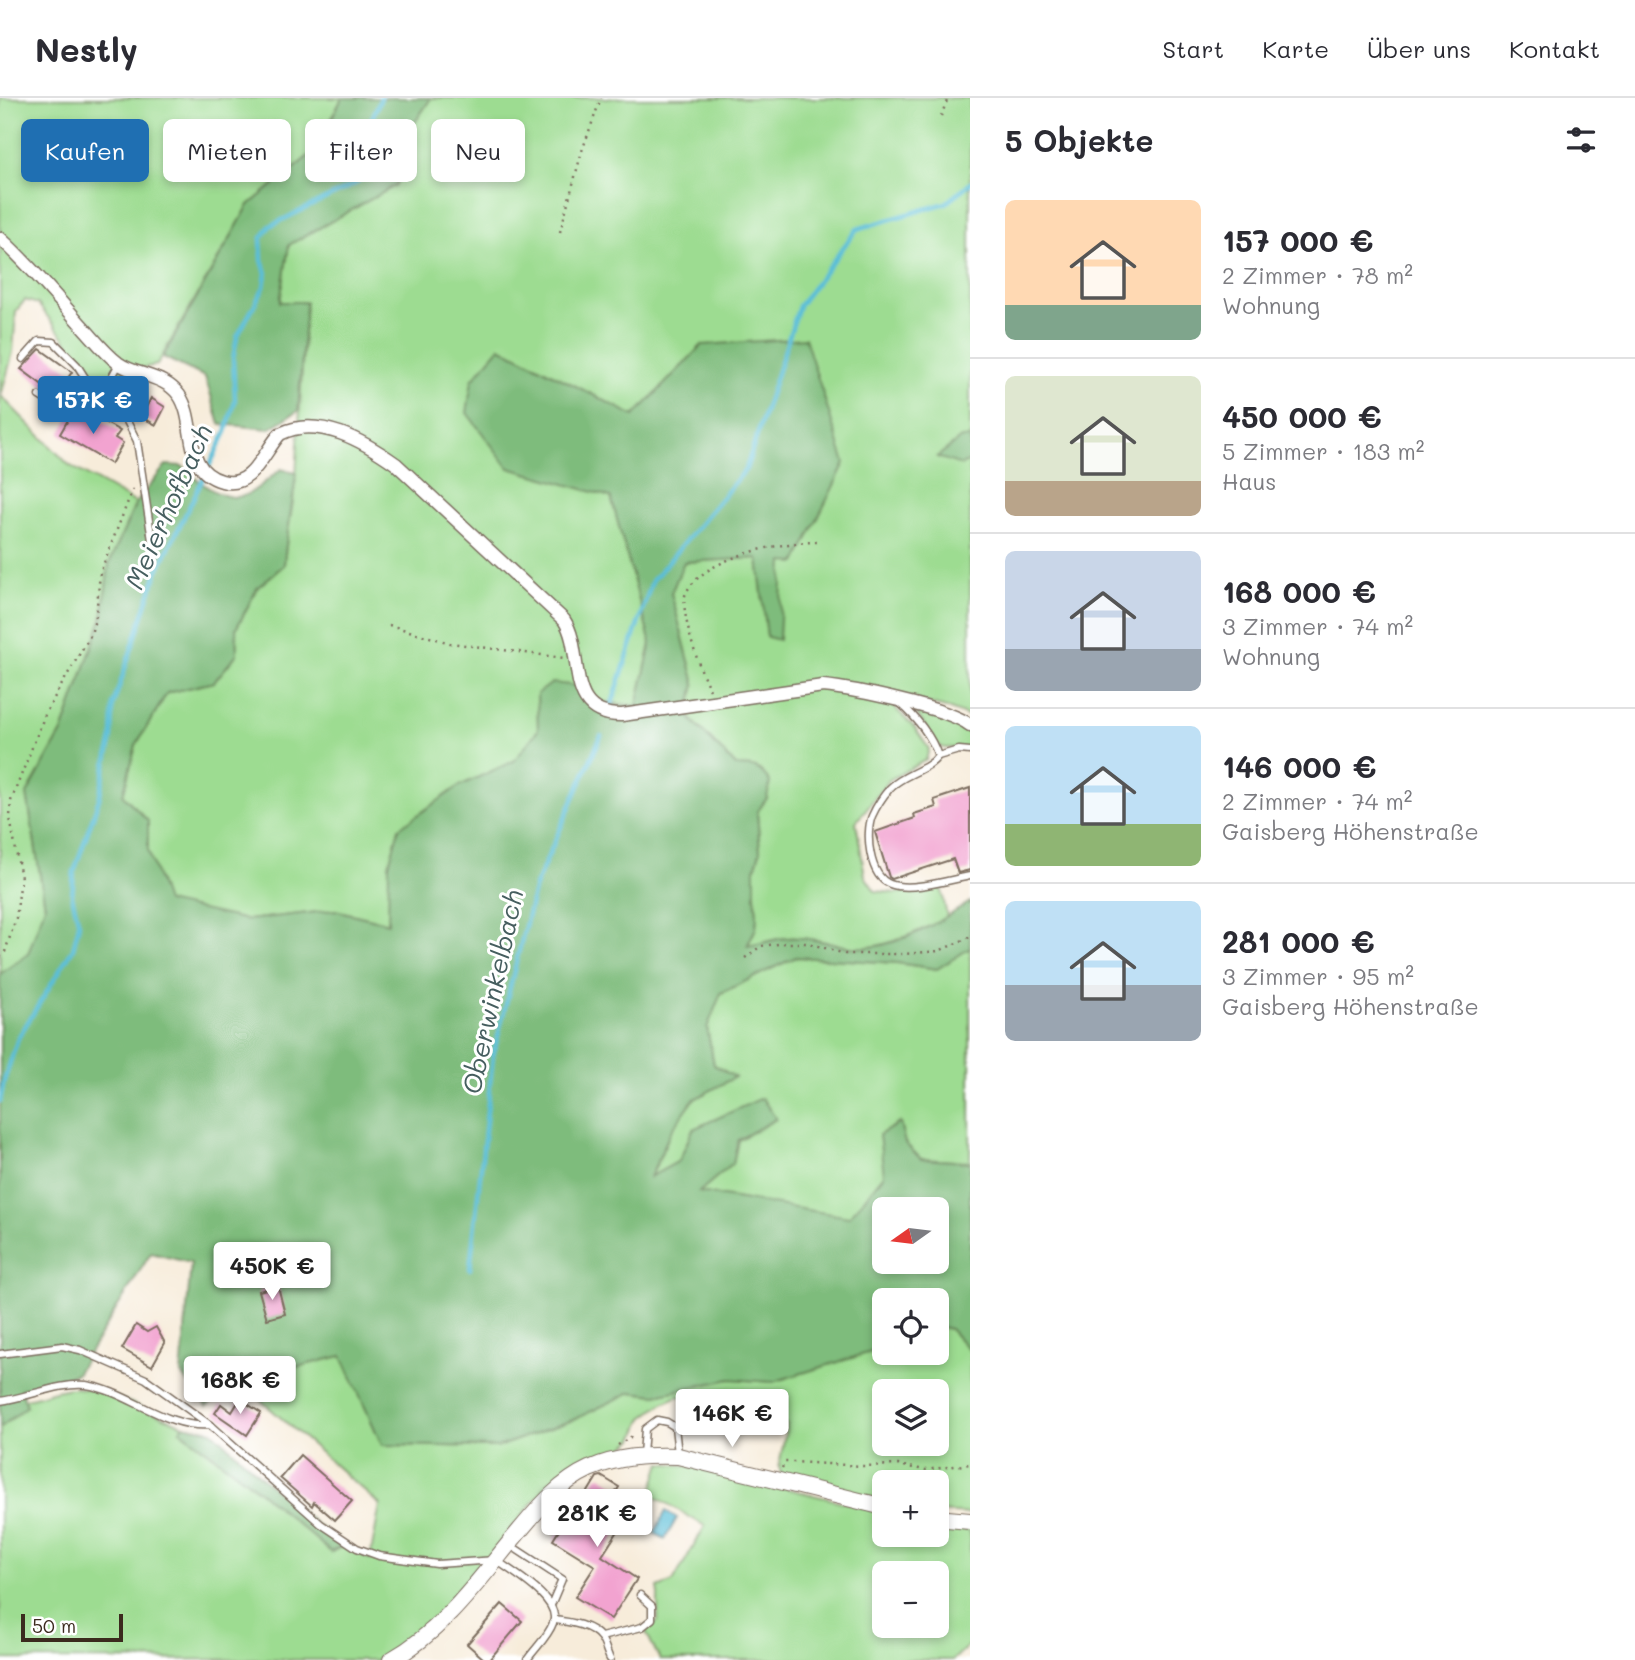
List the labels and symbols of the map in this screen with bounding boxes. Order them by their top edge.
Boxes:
pin: 157K € [36,376,150,436]
water label: Meierhofbach [117,419,220,594]
water label: Oberwinkelbach [454,887,530,1097]
north arrow [872,1197,948,1274]
pin: 450K € [215,1242,329,1302]
pin: 168K € [183,1356,297,1416]
pin: 146K € [675,1390,789,1449]
pin: 281K € [540,1490,654,1549]
scale bar [21,1611,122,1643]

